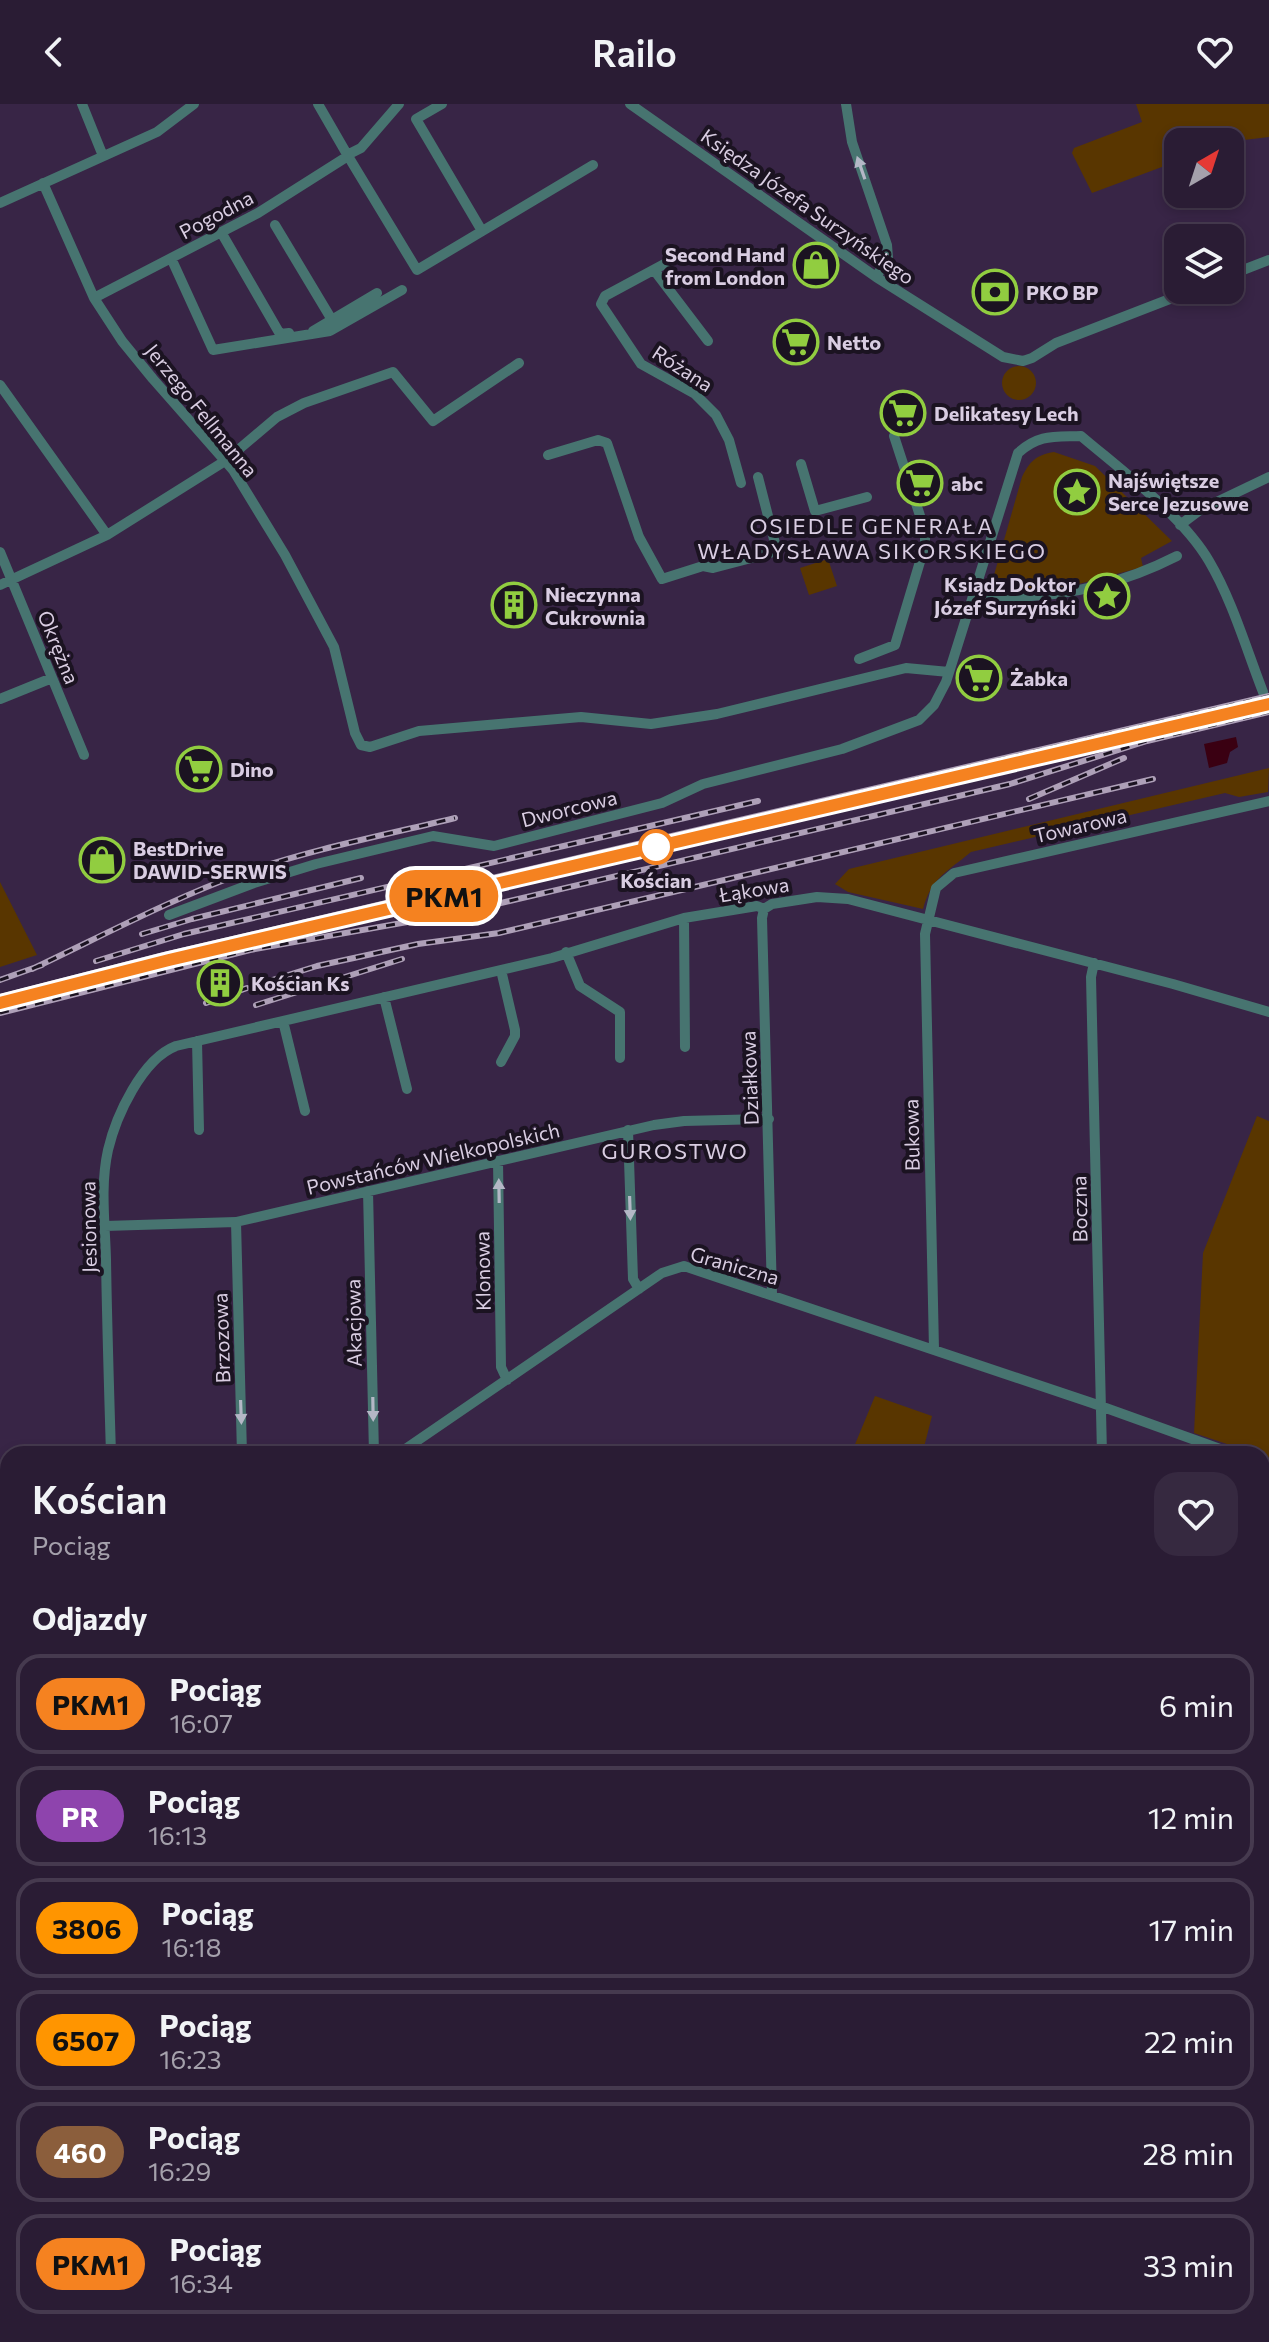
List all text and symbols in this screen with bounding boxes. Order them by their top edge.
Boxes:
icon: back [32,30,76,74]
text: Railo [592,30,677,74]
icon: heart [1193,30,1237,74]
street label: Księdza Józefa Surzyńskiego [697,123,919,289]
north arrow [1164,128,1244,208]
map controls [1164,128,1244,304]
one-way arrow [855,156,867,180]
street label: Pogodna [175,185,257,243]
button: layers [1164,224,1244,304]
shop icon: Second Hand from London [792,241,840,289]
place label: Second Hand from London [665,242,785,289]
bank icon: PKO BP [971,268,1019,316]
place label: PKO BP [1026,280,1098,304]
supermarket icon: Netto [772,318,820,366]
place label: Netto [827,330,881,354]
street label: Jerzego Fellmanna [141,339,263,481]
street label: Różana [648,340,718,396]
supermarket icon: Delikatesy Lech [879,389,927,437]
place label: Delikatesy Lech [934,401,1078,425]
supermarket icon: abc [896,459,944,507]
place icon: Najświętsze Serce Jezusowe [1053,468,1101,516]
place label: Najświętsze Serce Jezusowe [1108,468,1249,515]
place label: abc [951,471,983,495]
district label: OSIEDLE GENERAŁA WŁADYSŁAWA SIKORSKIEGO [697,512,1047,564]
place label: Ksiądz Doktor Józef Surzyński [934,572,1076,619]
place icon: Ksiądz Doktor Józef Surzyński [1083,572,1131,620]
building icon: Nieczynna Cukrownia [490,581,538,629]
place label: Nieczynna Cukrownia [545,582,645,629]
street label: Okrężna [33,607,85,687]
supermarket icon: Żabka [955,654,1003,702]
place label: Żabka [1010,666,1068,690]
supermarket icon: Dino [175,745,223,793]
place label: Dino [230,757,274,781]
street label: Dworcowa [519,785,619,831]
street label: Towarowa [1031,803,1129,847]
marker: Kościan [639,830,673,864]
shop icon: BestDrive DAWID-SERWIS [78,836,126,884]
place label: BestDrive DAWID-SERWIS [133,836,287,883]
place label: Kościan [620,868,692,892]
line badge: PKM1 [388,870,500,922]
street label: Łąkowa [716,872,791,907]
text: PKM1 [405,879,483,913]
building icon: Kościan Ks [196,959,244,1007]
place label: Kościan Ks [251,971,350,995]
street label: Działkowa [735,1030,763,1126]
street label: Bukowa [898,1099,924,1171]
street label: Powstańców Wielkopolskich [304,1117,562,1199]
district label: GUROSTWO [601,1137,749,1164]
street label: Boczna [1066,1175,1092,1243]
one-way arrow [492,1178,505,1203]
street label: Jesionowa [75,1181,101,1273]
one-way arrow [624,1196,637,1221]
street label: Klonowa [469,1231,495,1311]
street label: Graniczna [688,1241,782,1289]
street label: Akacjowa [340,1279,366,1367]
street label: Brzozowa [207,1292,235,1384]
one-way arrow [366,1397,379,1422]
one-way arrow [235,1400,248,1425]
button: heart [1154,1472,1238,1556]
text: Kościan [32,1475,167,1522]
text: Pociąg [32,1529,111,1560]
text: Odjazdy [32,1599,148,1636]
text: Pociąg [169,1670,262,1707]
text: 6 min [1159,1686,1234,1723]
text: PKM1 [52,1687,129,1721]
text: 16:07 [169,1707,233,1738]
text: Pociąg [148,1782,240,1819]
text: 12 min [1148,1798,1234,1835]
text: PR [61,1799,99,1833]
text: 16:13 [148,1819,207,1850]
text: Pociąg [162,1894,254,1931]
text: 17 min [1149,1910,1234,1947]
text: 3806 [52,1911,122,1945]
text: 16:18 [162,1931,221,1962]
text: Pociąg [159,2006,252,2043]
text: 22 min [1144,2022,1234,2059]
text: 6507 [52,2023,119,2057]
text: 16:23 [159,2043,222,2074]
text: Pociąg [148,2118,240,2155]
text: 28 min [1142,2134,1234,2171]
text: 460 [53,2135,107,2169]
text: 16:29 [148,2155,211,2186]
text: Pociąg [169,2230,262,2267]
text: 33 min [1143,2246,1234,2283]
text: PKM1 [52,2247,129,2281]
text: 16:34 [169,2267,233,2298]

